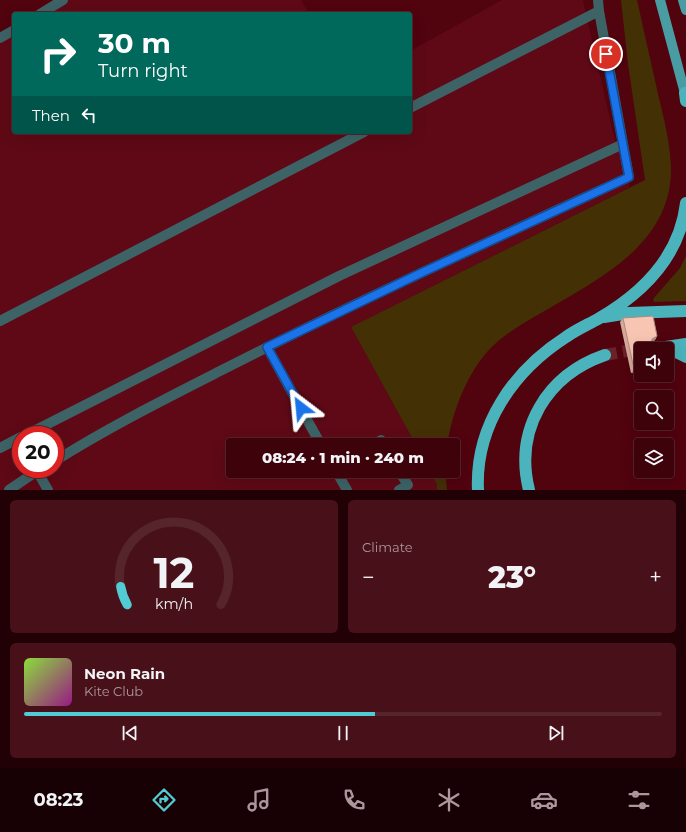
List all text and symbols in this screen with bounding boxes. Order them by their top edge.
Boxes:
text: 30 m [98,26,171,60]
icon: right [32,28,84,80]
pin [589,37,623,71]
icon: arrive [595,43,617,65]
text: Turn right [98,60,188,82]
icon: left [78,104,100,126]
text: Then [32,106,70,125]
map controls [634,342,674,478]
button: sound [634,342,674,382]
position arrow [280,387,322,429]
button: search [634,390,674,430]
speed limit sign: 20 [12,426,64,478]
button: layers [634,438,674,478]
text: 08:24 · 1 min · 240 m [262,448,424,467]
text: Climate [362,539,413,555]
text: 12 [154,547,194,597]
text: 23° [488,559,536,596]
text: − [362,564,375,591]
text: + [649,564,662,591]
text: km/h [155,594,193,612]
text: Neon Rain [84,664,165,683]
text: Kite Club [84,683,143,699]
icon: previous [119,722,141,744]
icon: pause [332,722,354,744]
icon: next [545,722,567,744]
icon: directions [150,786,178,814]
icon: music [245,786,273,814]
icon: phone [340,786,368,814]
icon: climate [435,786,463,814]
icon: car [530,786,558,814]
icon: filters [625,786,653,814]
text: 08:23 [33,789,84,811]

